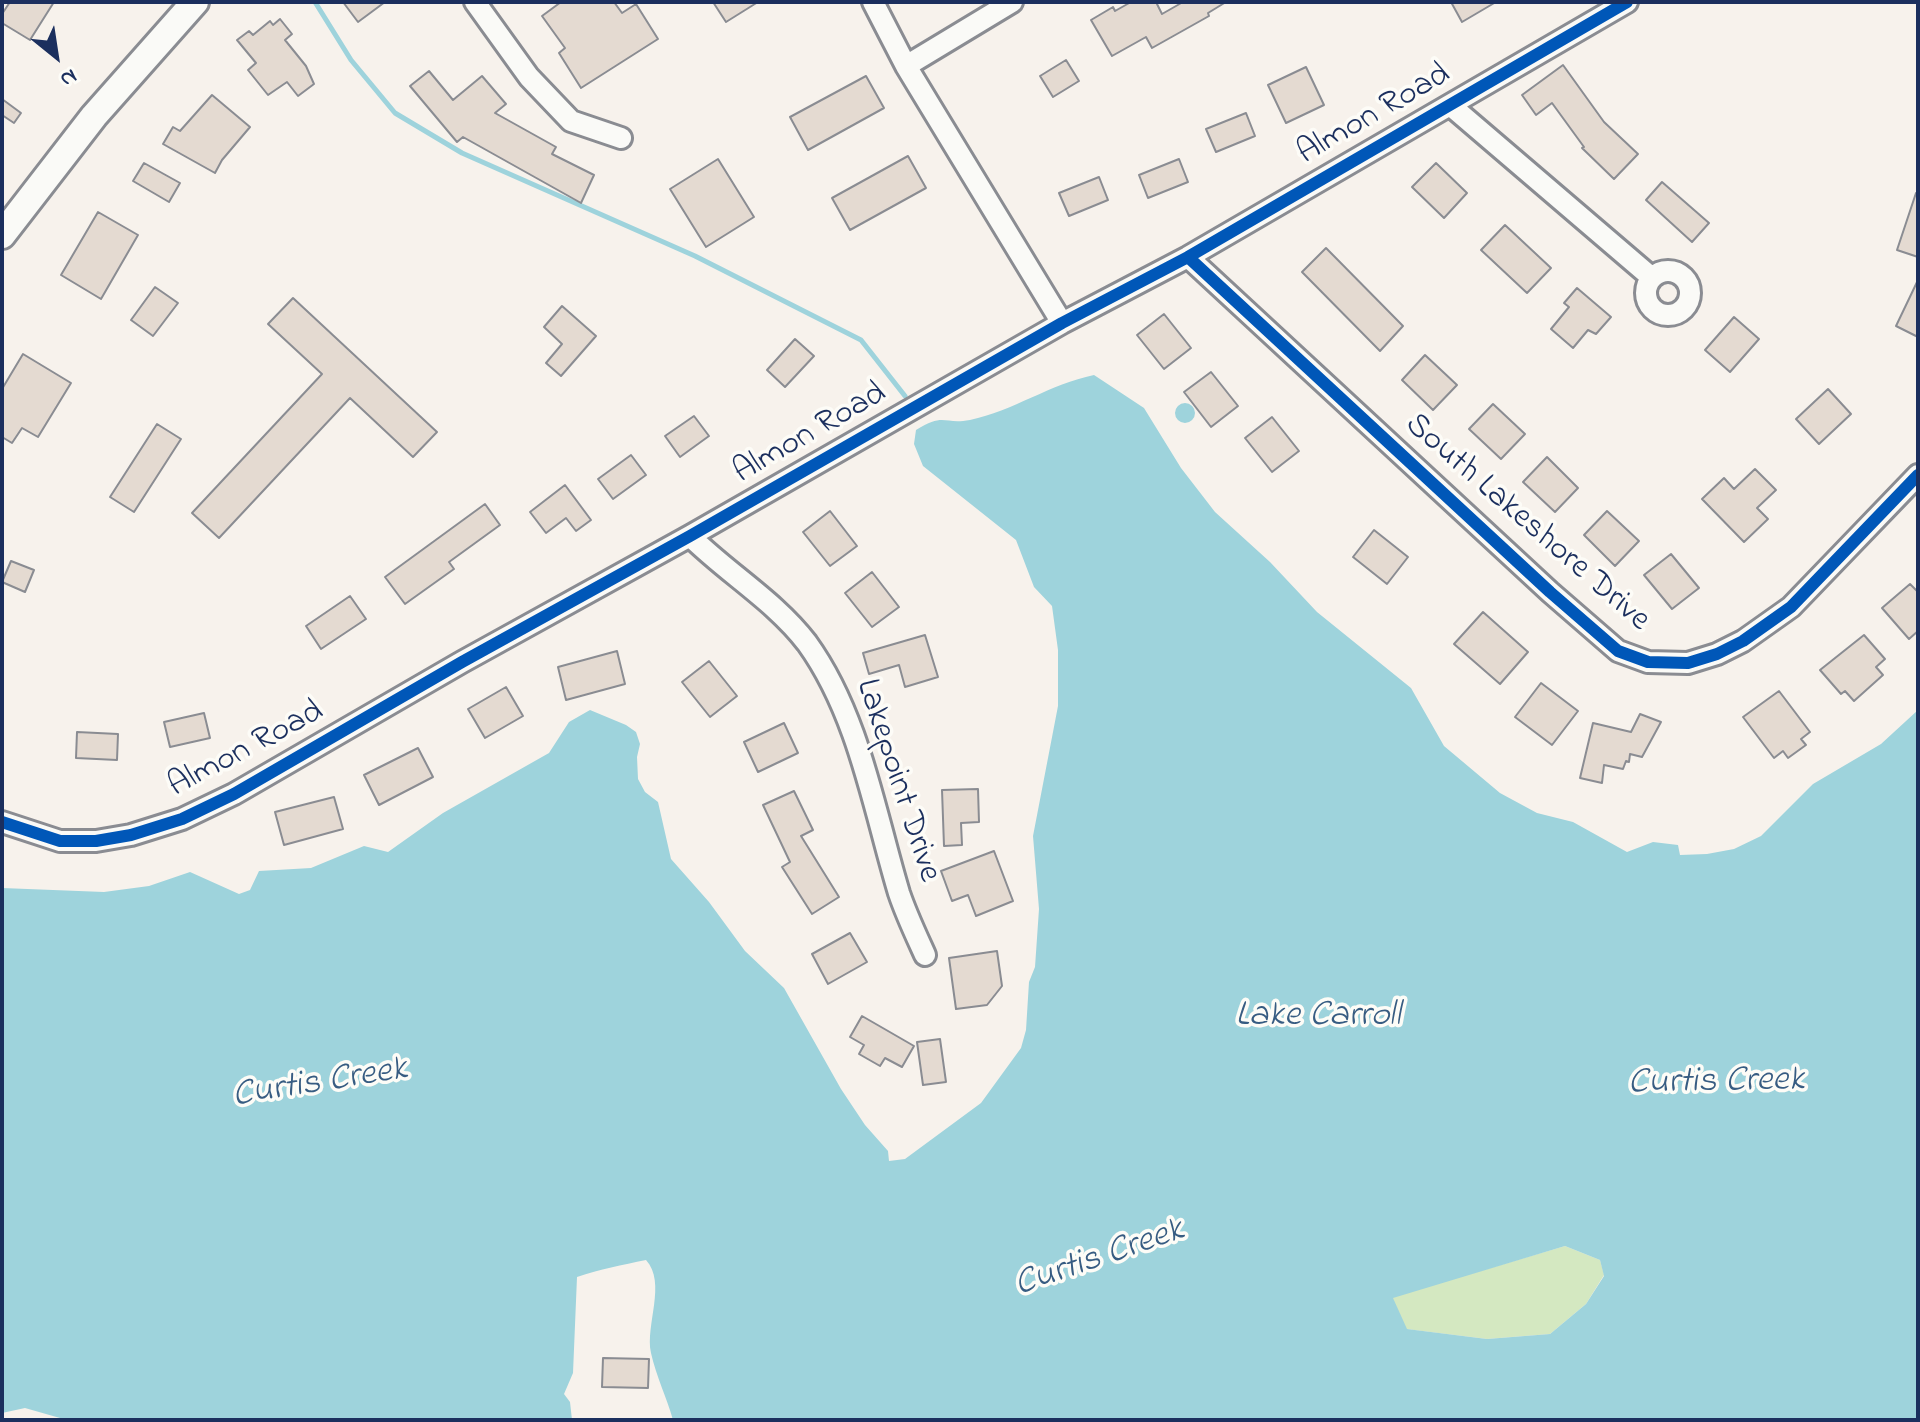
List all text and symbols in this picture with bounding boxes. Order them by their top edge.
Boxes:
north arrow [16,16,96,96]
street label: Almon Road [1291,56,1459,176]
text: N [54,59,82,94]
street label: Almon Road [727,375,895,495]
street label: South Lakeshore Drive [1395,406,1657,642]
street label: Lakepoint Drive [844,674,948,888]
street label: Almon Road [162,693,332,809]
water label: Lake Carroll [1236,996,1400,1040]
water label: Curtis Creek [230,1050,410,1120]
water label: Curtis Creek [1628,1061,1804,1107]
water label: Curtis Creek [1010,1211,1190,1309]

